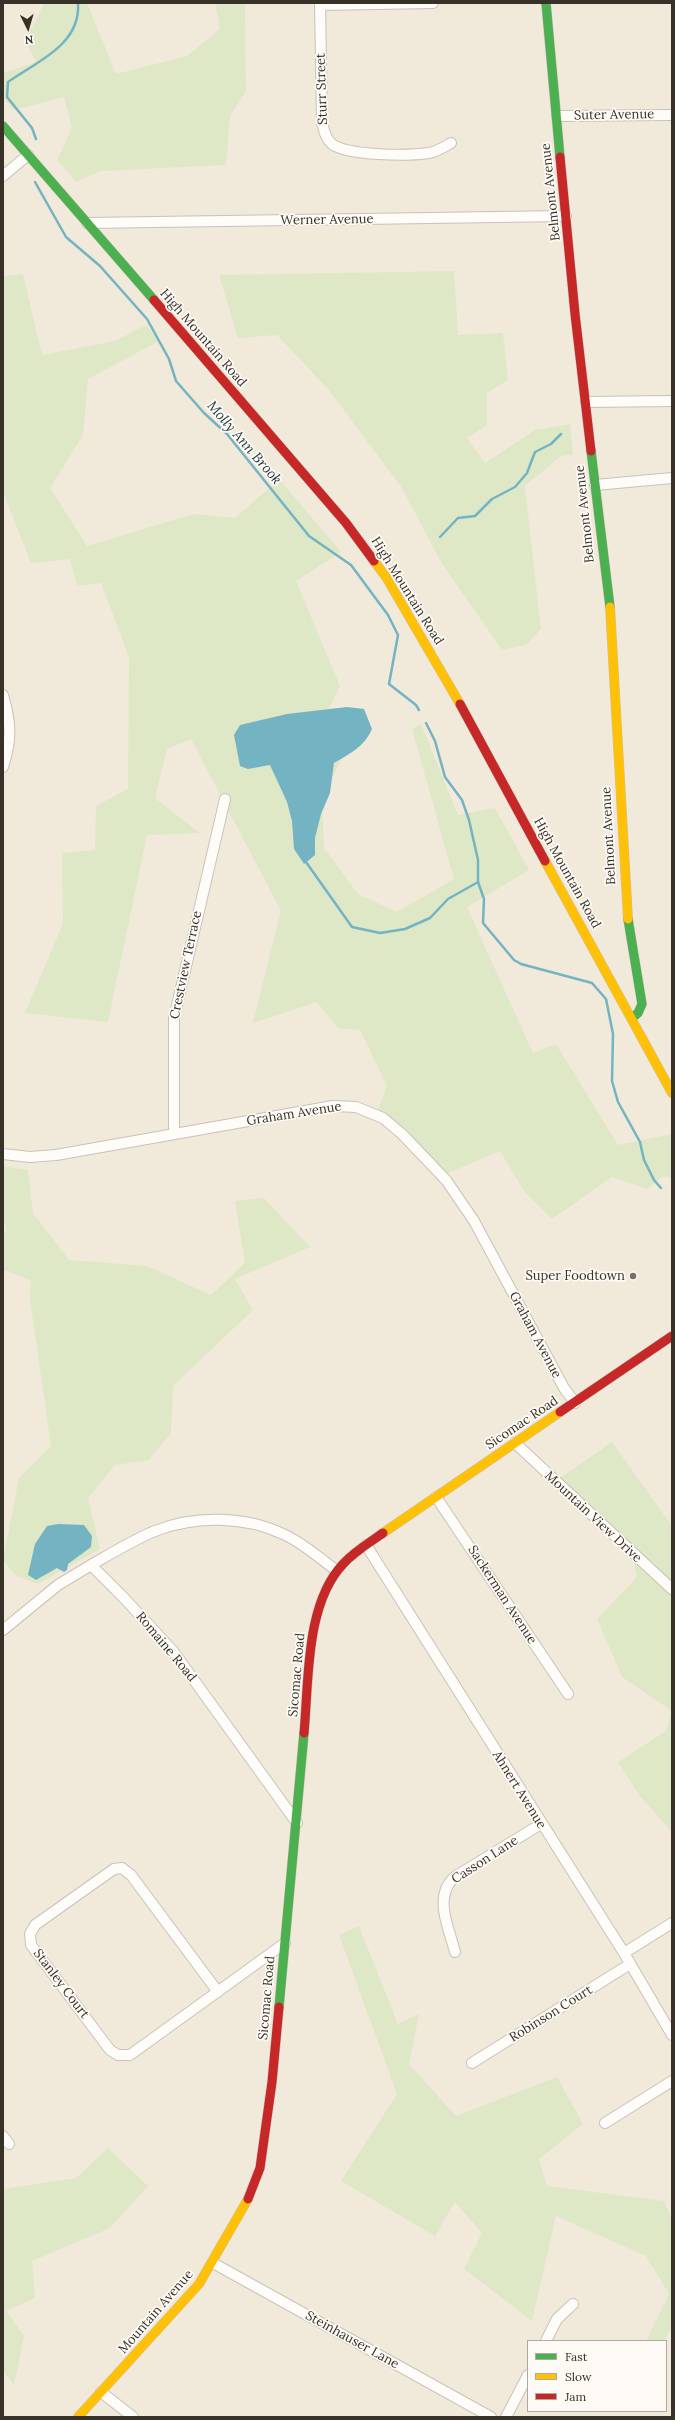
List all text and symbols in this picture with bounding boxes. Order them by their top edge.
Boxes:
north arrow [8,8,48,48]
text: N [24,33,34,47]
street label: Sturr Street [313,53,331,125]
street label: Suter Avenue [574,107,654,123]
street label: Belmont Avenue [538,142,564,242]
street label: Werner Avenue [280,211,374,229]
street label: High Mountain Road [156,286,250,390]
water label: Molly Ann Brook [203,398,285,488]
street label: Belmont Avenue [572,464,598,564]
street label: High Mountain Road [367,534,447,648]
street label: Belmont Avenue [599,787,619,885]
street label: High Mountain Road [530,815,604,931]
street label: Crestview Terrace [167,909,205,1021]
street label: Graham Avenue [245,1099,343,1129]
place label: Super Foodtown [525,1268,625,1284]
marker: Super Foodtown [628,1271,638,1281]
street label: Graham Avenue [506,1289,564,1381]
street label: Sicomac Road [483,1393,561,1453]
street label: Mountain View Drive [541,1468,645,1566]
street label: Sackerman Avenue [464,1543,540,1647]
street label: Romaine Road [132,1609,200,1685]
street label: Sicomac Road [286,1632,308,1718]
street label: Ahnert Avenue [489,1748,549,1832]
street label: Casson Lane [449,1833,521,1887]
street label: Stanley Court [30,1946,92,2022]
street label: Sicomac Road [256,1955,278,2041]
street label: Robinson Court [507,1982,595,2046]
street label: Mountain Avenue [115,2267,197,2357]
street label: Steinhauser Lane [302,2308,402,2372]
legend [527,2340,667,2412]
text: Fast [565,2349,588,2364]
text: Slow [565,2369,592,2384]
text: Jam [565,2389,586,2404]

